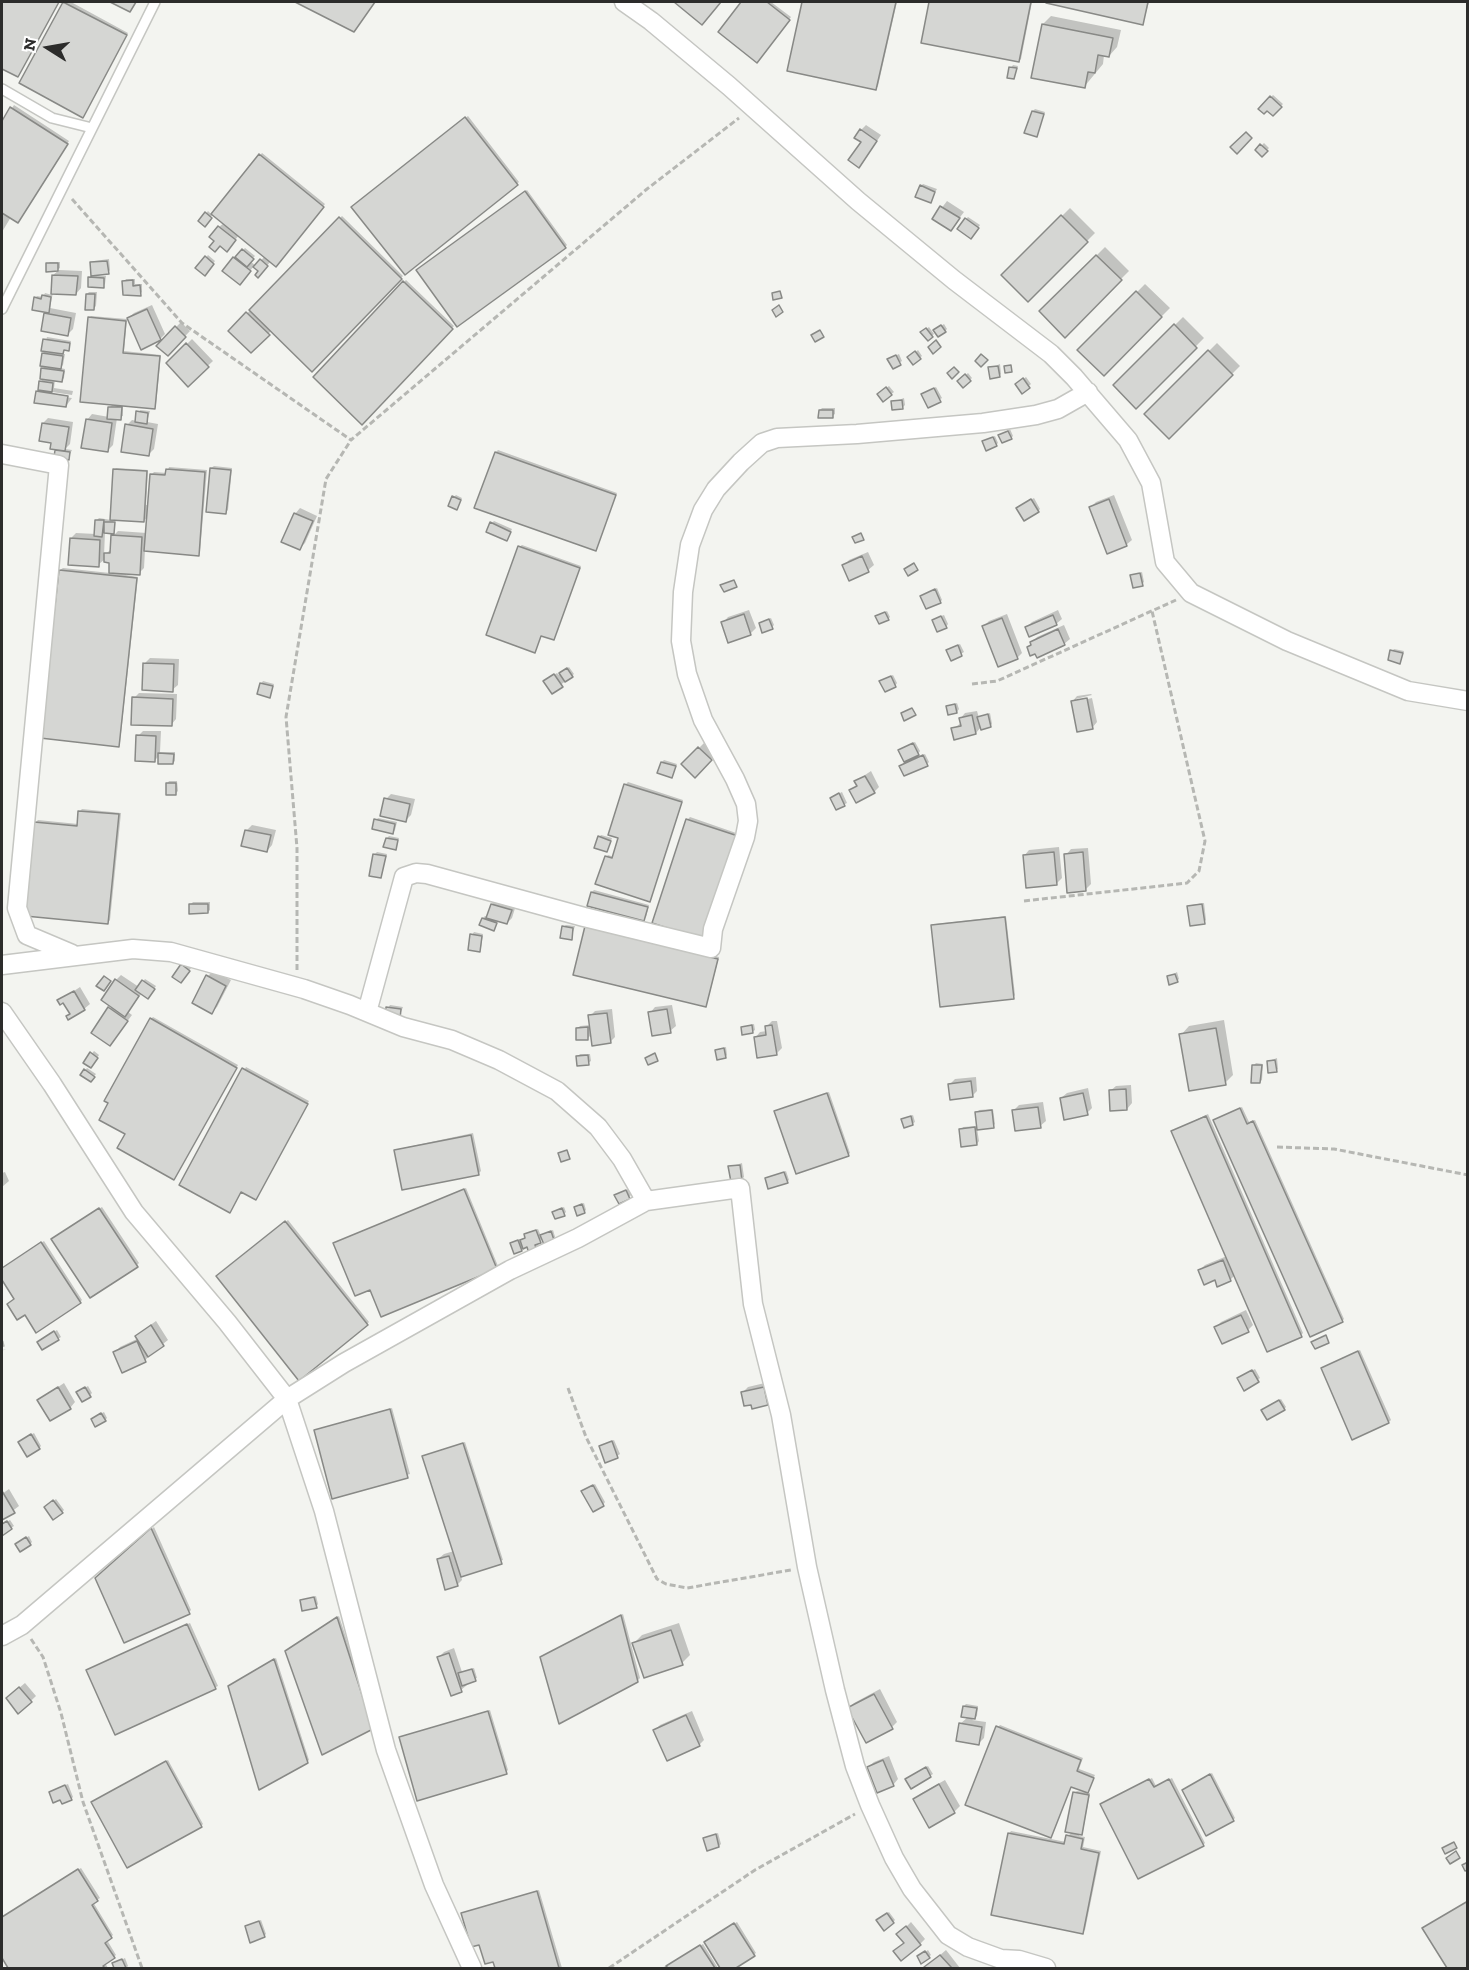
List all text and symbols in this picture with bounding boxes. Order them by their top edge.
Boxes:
north arrow [18,18,78,78]
text: N [19,37,40,52]

